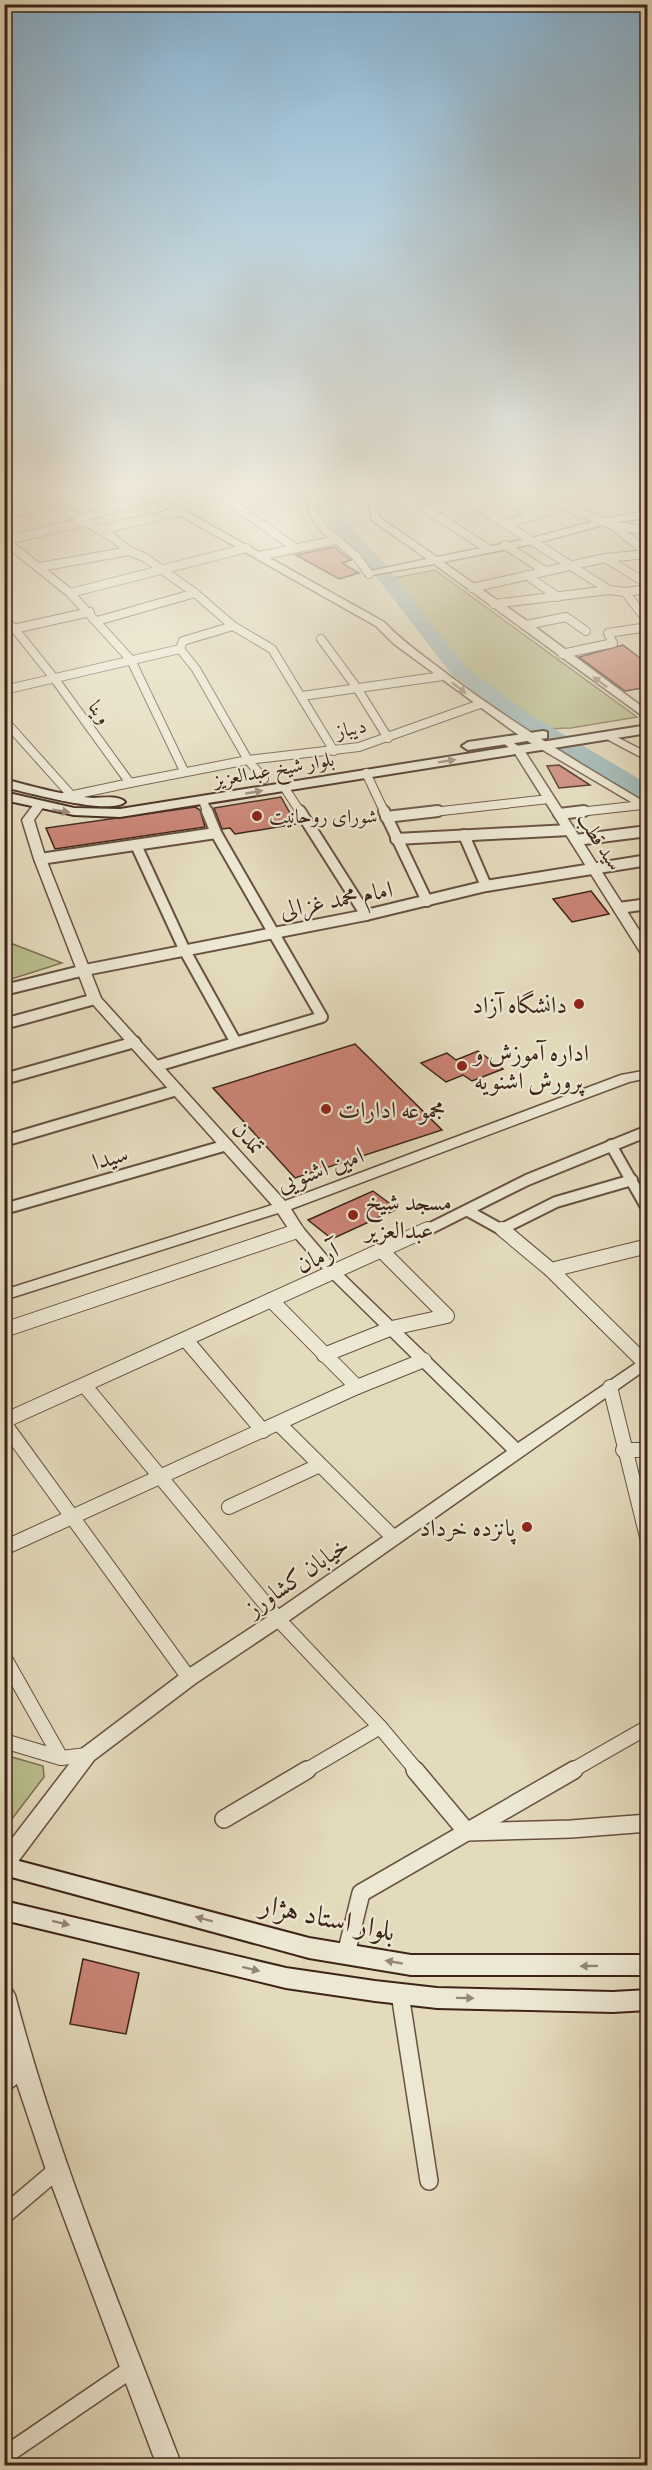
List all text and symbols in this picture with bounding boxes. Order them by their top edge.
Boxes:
one-way arrow [593,676,609,688]
one-way arrow [451,682,467,694]
street label: وینا [83,695,117,729]
street label: دیباز [331,712,369,744]
street label: بلوار شیخ عبدالعزیز [210,746,337,798]
one-way arrow [437,756,456,765]
one-way arrow [245,787,264,796]
place label: شورای روحانیت [269,803,378,829]
one-way arrow [52,806,71,815]
street label: سید قطب [571,807,628,876]
marker: شورای روحانیت [250,809,264,823]
street label: امام محمد غزالی [277,873,396,931]
place label: دانشگاه آزاد [472,989,567,1020]
marker: دانشگاه آزاد [572,997,586,1011]
place label: اداره آموزش و پرورش اشنویه [471,1037,589,1097]
marker: اداره آموزش و پرورش اشنویه [455,1059,469,1073]
place label: مجموعه ادارات [338,1094,445,1125]
marker: مجموعه ادارات [319,1102,333,1116]
street label: تمدن [226,1113,272,1161]
street label: سیدا [88,1137,132,1177]
street label: امین اشنویی [272,1139,368,1199]
place label: مسجد شیخ عبدالعزیر [362,1186,452,1245]
marker: مسجد شیخ عبدالعزیر [346,1208,360,1222]
street label: آرمان [291,1233,346,1280]
place label: پانزده خرداد [420,1512,516,1545]
marker: پانزده خرداد [520,1520,534,1534]
street label: خیابان کشاورز [238,1529,355,1624]
street label: بلوار استاد هژار [254,1885,399,1949]
one-way arrow [195,1914,213,1924]
one-way arrow [52,1919,71,1929]
one-way arrow [385,1958,404,1967]
one-way arrow [580,1961,599,1971]
one-way arrow [242,1965,260,1975]
one-way arrow [455,1993,474,2003]

